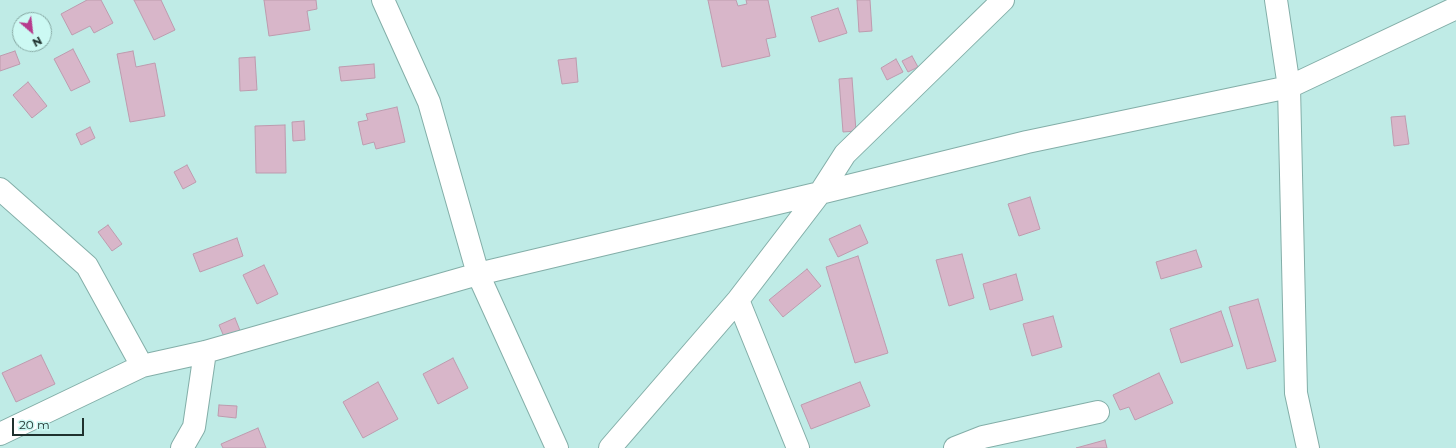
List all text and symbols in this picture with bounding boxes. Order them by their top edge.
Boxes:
north arrow [12,12,52,52]
text: N [30,33,44,50]
scale bar [14,410,86,436]
text: 20 m [19,417,50,432]

